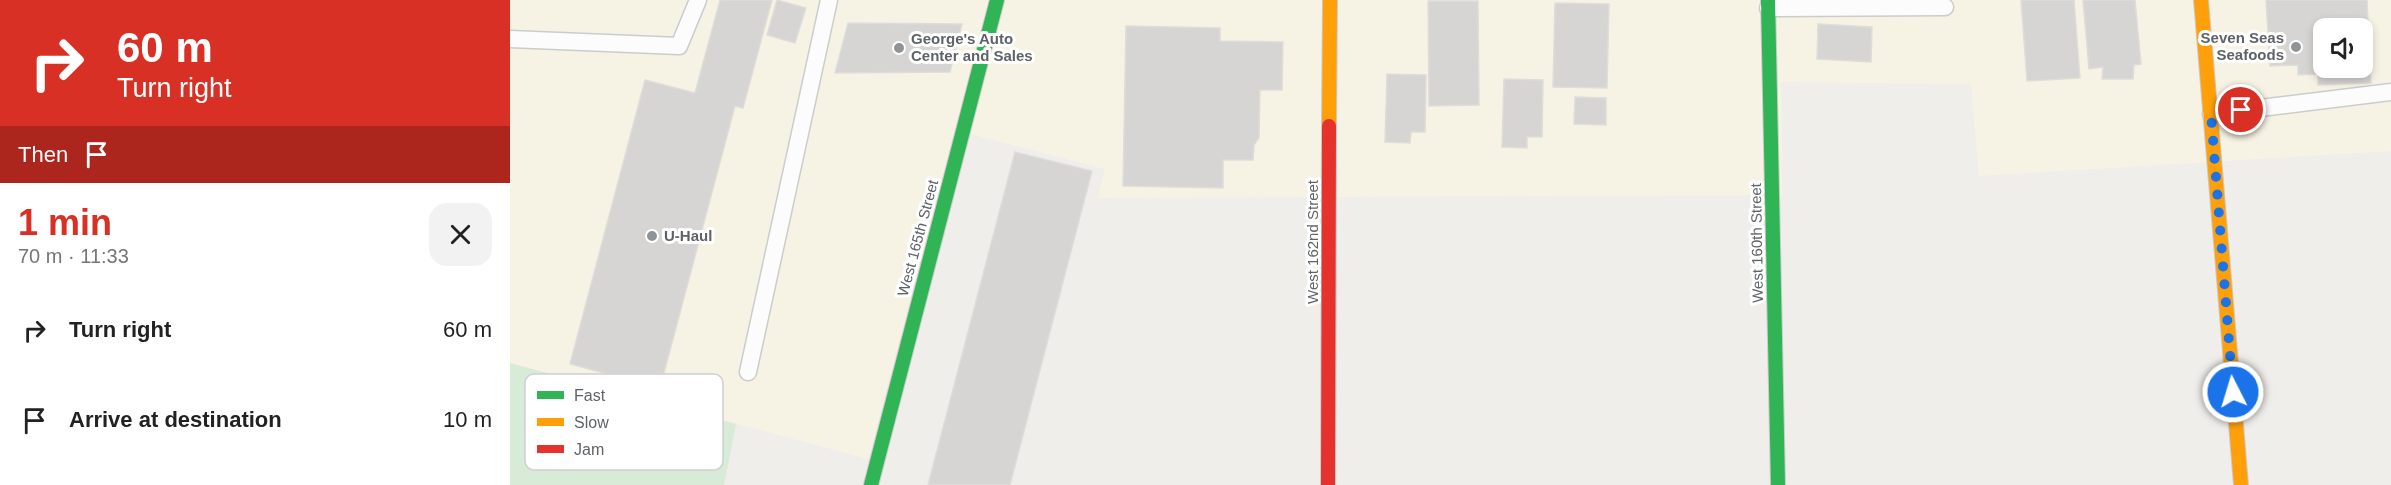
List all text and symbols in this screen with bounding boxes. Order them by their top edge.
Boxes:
map controls [2313,18,2373,78]
button: sound [2313,18,2373,78]
icon: right [18,24,96,102]
text: 60 m [117,24,213,71]
place label: Seven Seas Seafoods [2201,29,2284,63]
place label: George's Auto Center and Sales [911,30,1033,64]
marker: Seven Seas Seafoods [2289,40,2303,54]
marker: George's Auto Center and Sales [892,41,906,55]
text: Turn right [117,73,232,103]
pin [2215,84,2266,135]
icon: arrive [2224,93,2257,126]
icon: arrive [80,138,113,171]
text: Then [18,142,68,167]
street label: West 165th Street [894,177,941,298]
street label: West 162nd Street [1304,179,1321,304]
street label: West 160th Street [1747,182,1766,303]
text: 1 min [18,202,112,243]
button: close [429,203,492,266]
place label: U-Haul [664,227,712,244]
marker: U-Haul [645,229,659,243]
text: 70 m · 11:33 [18,245,129,267]
icon: right [18,314,51,347]
text: Turn right [69,317,171,342]
text: 60 m [443,317,492,342]
position arrow [2201,360,2265,424]
legend [525,374,723,470]
text: Fast [574,387,606,404]
icon: arrive [18,404,51,437]
text: Arrive at destination [69,407,282,432]
text: 10 m [443,407,492,432]
text: Slow [574,414,609,431]
text: Jam [574,441,604,458]

